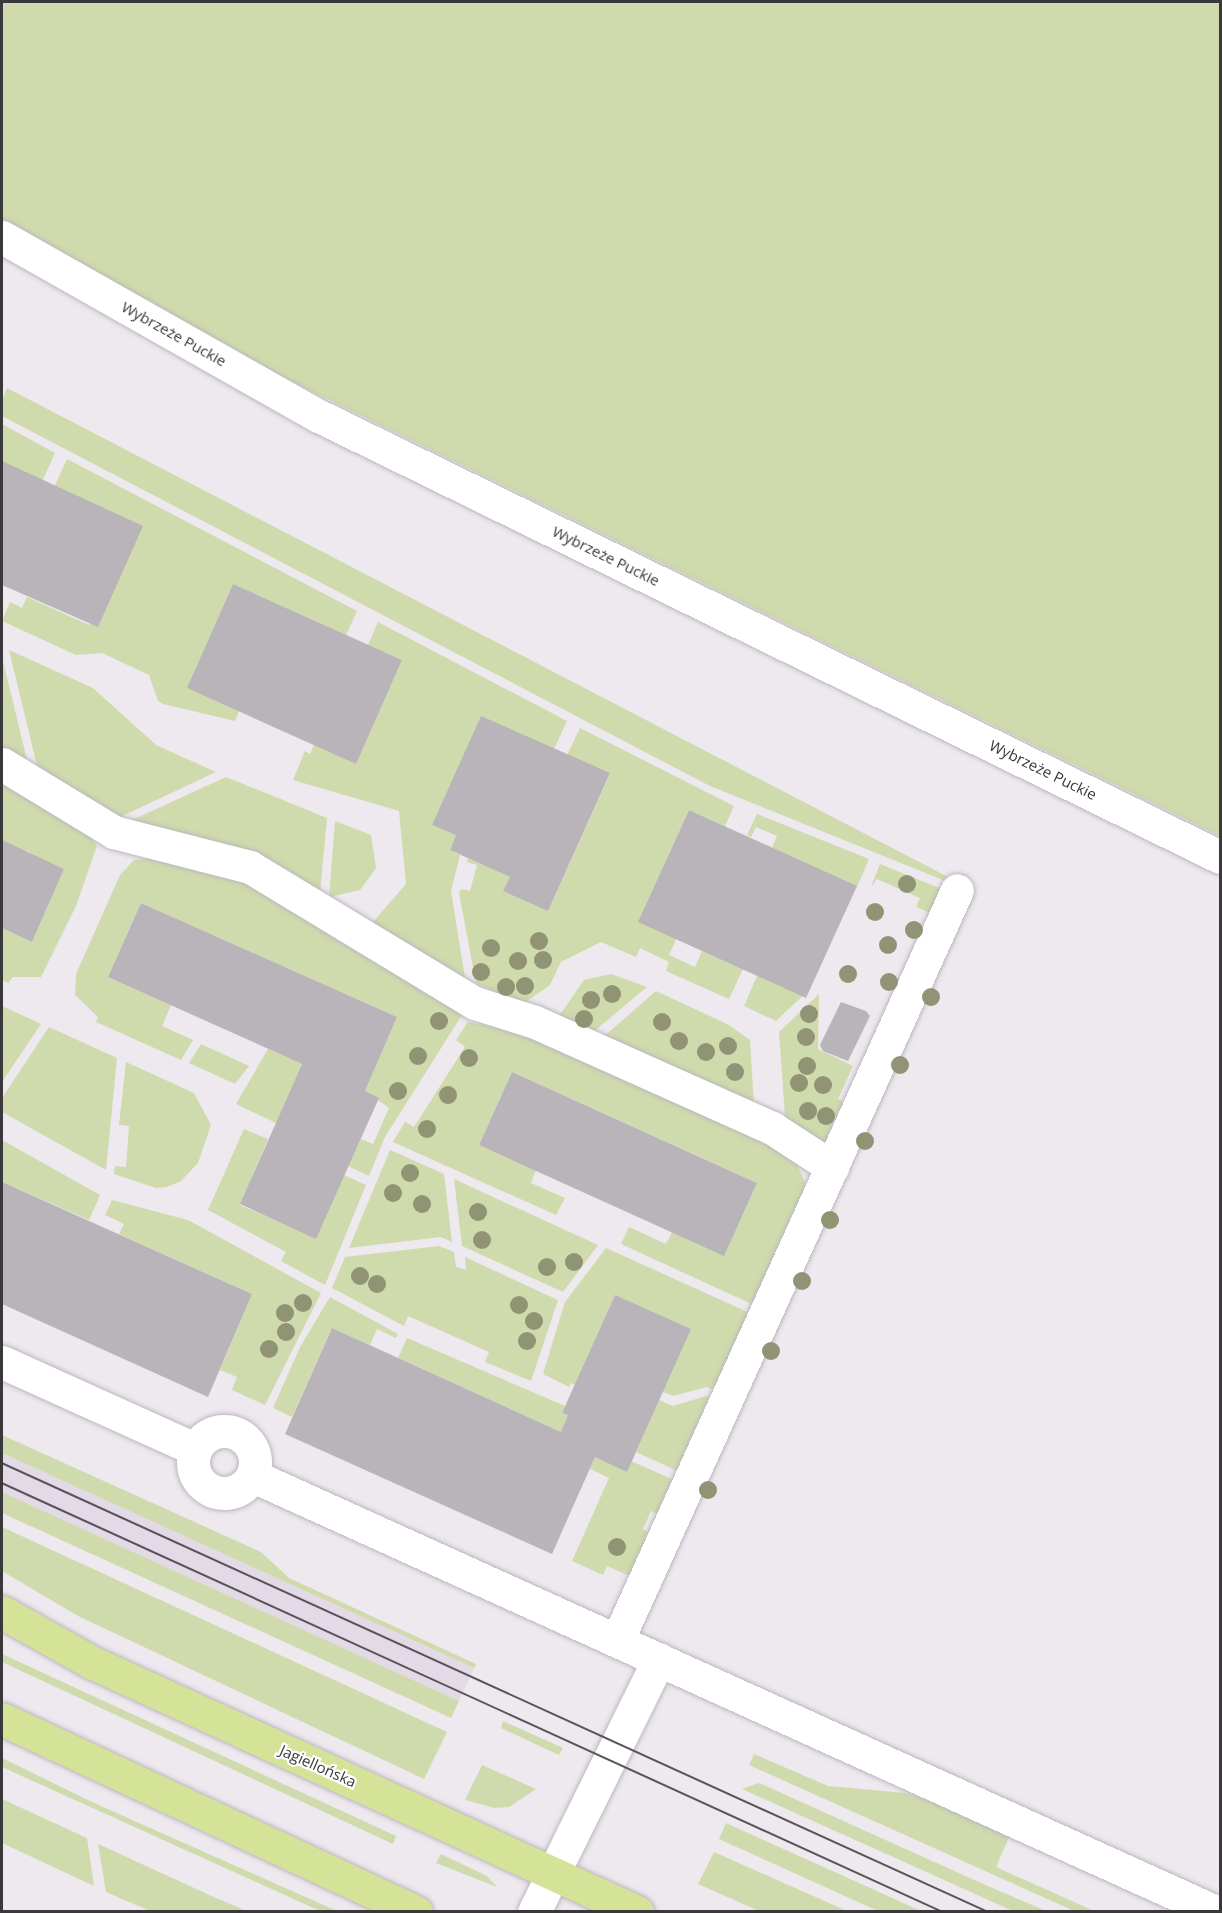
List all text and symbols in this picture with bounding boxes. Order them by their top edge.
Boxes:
street label: Wybrzeże Puckie [118,298,230,370]
street label: Wybrzeże Puckie [549,522,663,590]
street label: Wybrzeże Puckie [986,736,1100,804]
street label: Jagiellońska [277,1741,359,1791]

